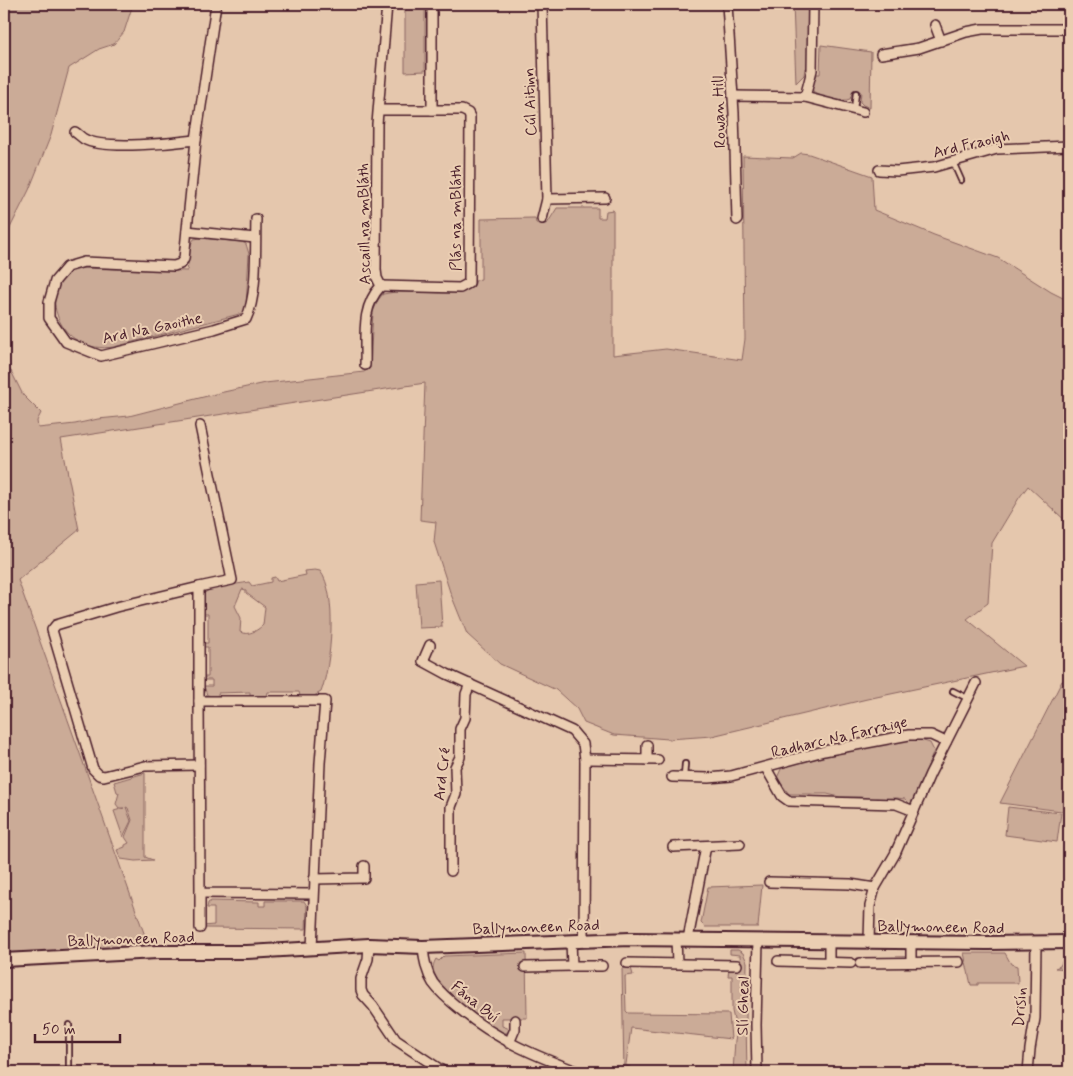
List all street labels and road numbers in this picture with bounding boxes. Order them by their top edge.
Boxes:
street label: Cúl Aitinn [519,67,542,137]
street label: Rowan Hill [708,75,731,149]
street label: Ard Fraoigh [931,125,1012,164]
street label: Ascaill na mBláth [353,163,376,285]
street label: Plás na mBláth [446,165,467,271]
street label: Ard Na Gaoithe [100,308,204,349]
street label: Radharc Na Farraige [769,712,910,763]
street label: Ard Cré [429,746,456,802]
street label: Ballymoneen Road [472,915,600,940]
street label: Ballymoneen Road [877,916,1005,939]
street label: Ballymoneen Road [67,927,195,952]
street label: Fána Buí [447,976,504,1028]
street label: Slí Gheal [732,976,755,1036]
street label: Drisín [1009,986,1032,1028]

